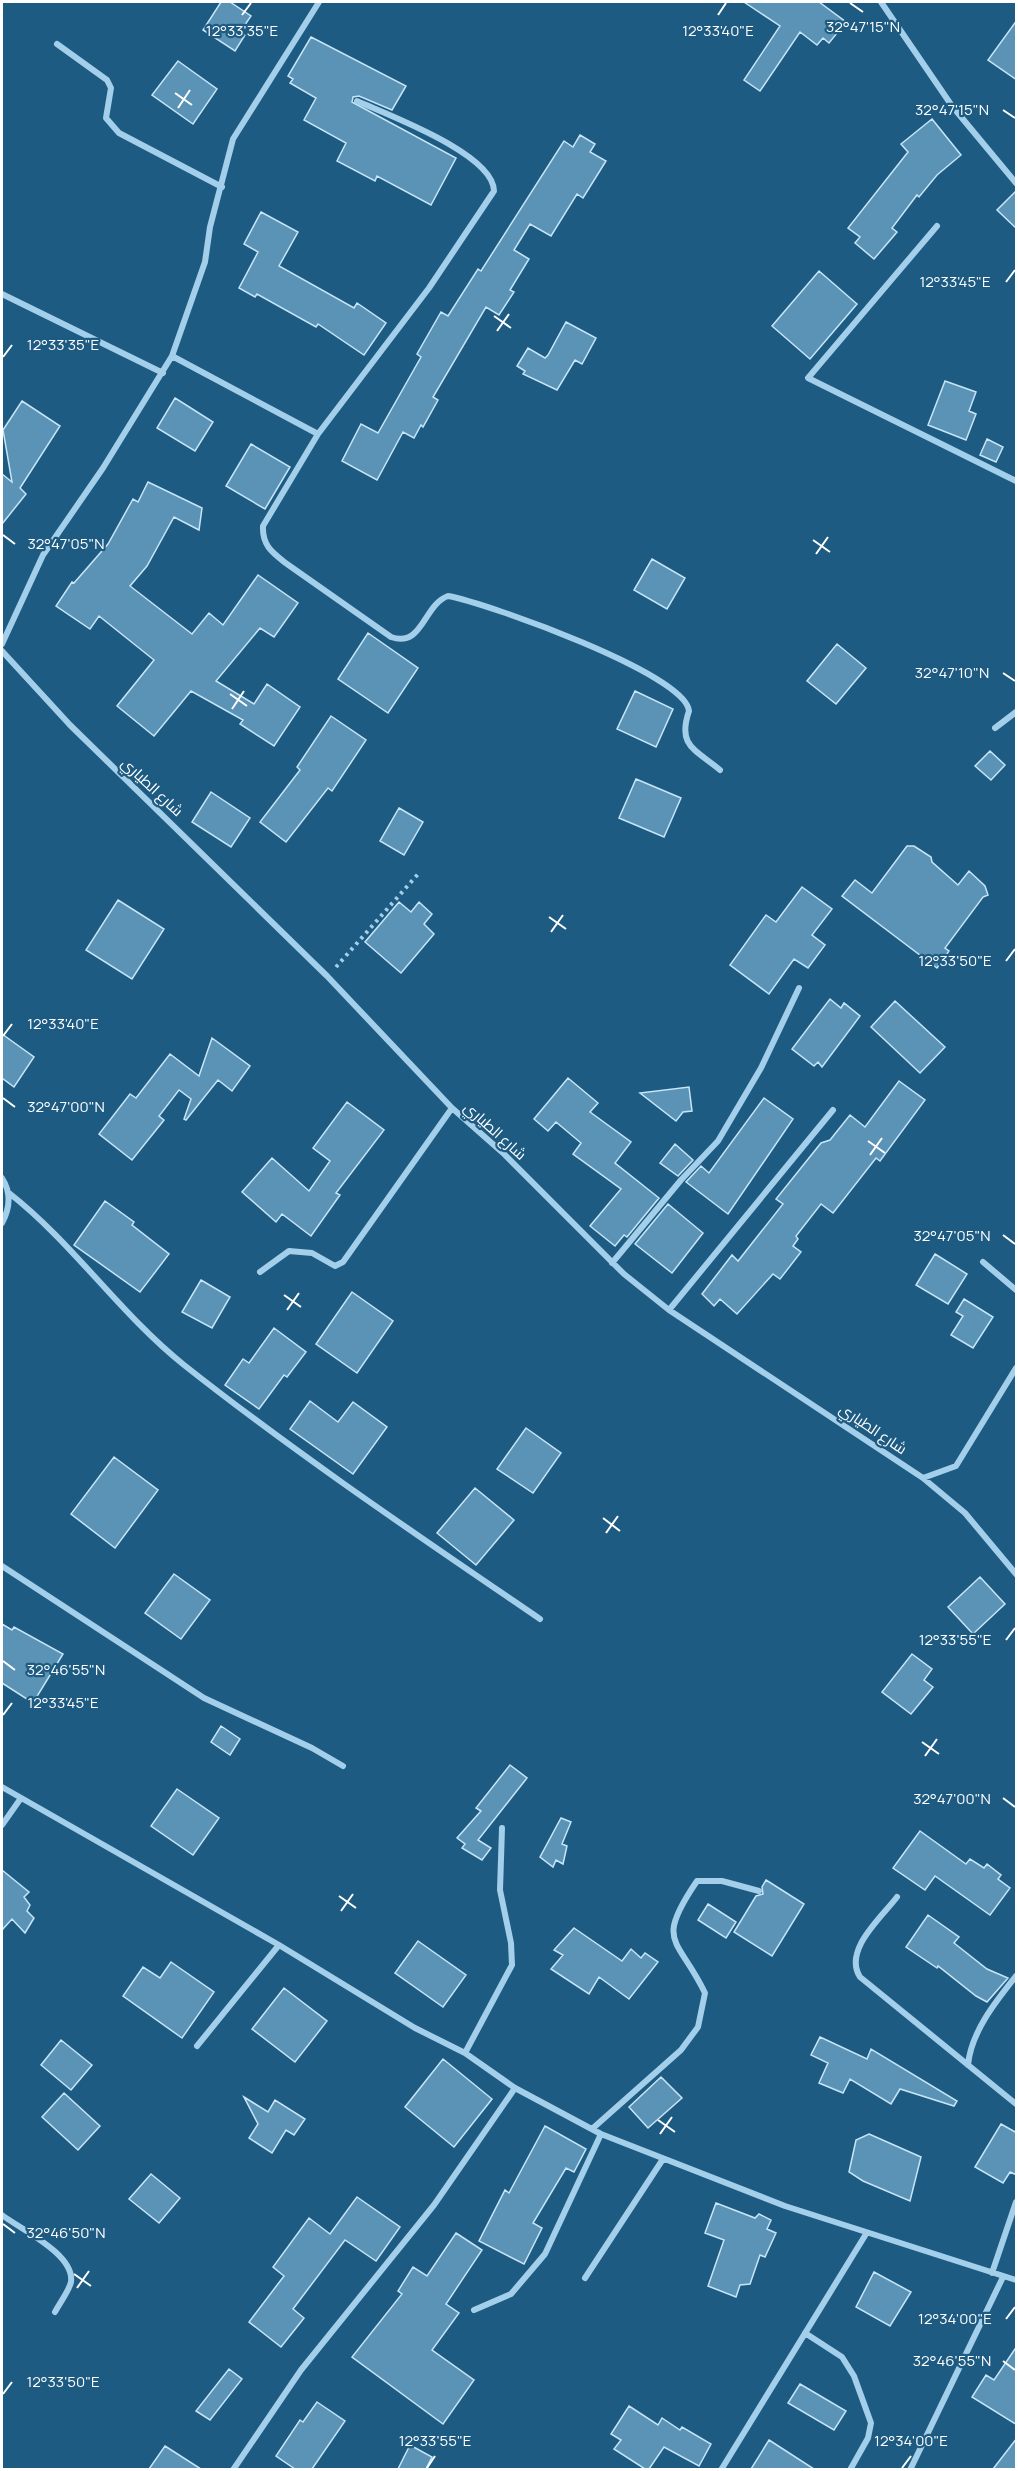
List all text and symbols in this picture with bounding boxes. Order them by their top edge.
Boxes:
text: 32°47'15"N [826,16,900,37]
text: 12°33'35"E [206,20,278,41]
text: 12°33'40"E [682,20,754,41]
text: 32°47'15"N [915,99,989,120]
text: 12°33'45"E [919,271,991,292]
text: 12°33'35"E [27,334,99,355]
text: 32°47'05"N [27,533,105,554]
text: 32°47'10"N [915,662,989,683]
street label: شارع الطياري [115,752,188,822]
text: 12°33'50"E [918,950,992,971]
text: 12°33'40"E [27,1013,99,1034]
text: 32°47'00"N [27,1096,105,1117]
street label: شارع الطياري [458,1097,531,1166]
text: 32°47'05"N [913,1225,991,1246]
street label: شارع الطياري [834,1398,911,1461]
text: 12°33'55"E [919,1629,991,1650]
text: 32°46'55"N [27,1659,105,1680]
text: 12°33'45"E [27,1692,99,1713]
text: 32°47'00"N [913,1788,991,1809]
text: 32°46'50"N [27,2222,105,2243]
text: 12°34'00"E [918,2308,992,2329]
text: 32°46'55"N [913,2350,991,2371]
text: 12°33'50"E [26,2371,100,2392]
text: 12°33'55"E [399,2430,471,2451]
text: 12°34'00"E [874,2430,948,2451]

